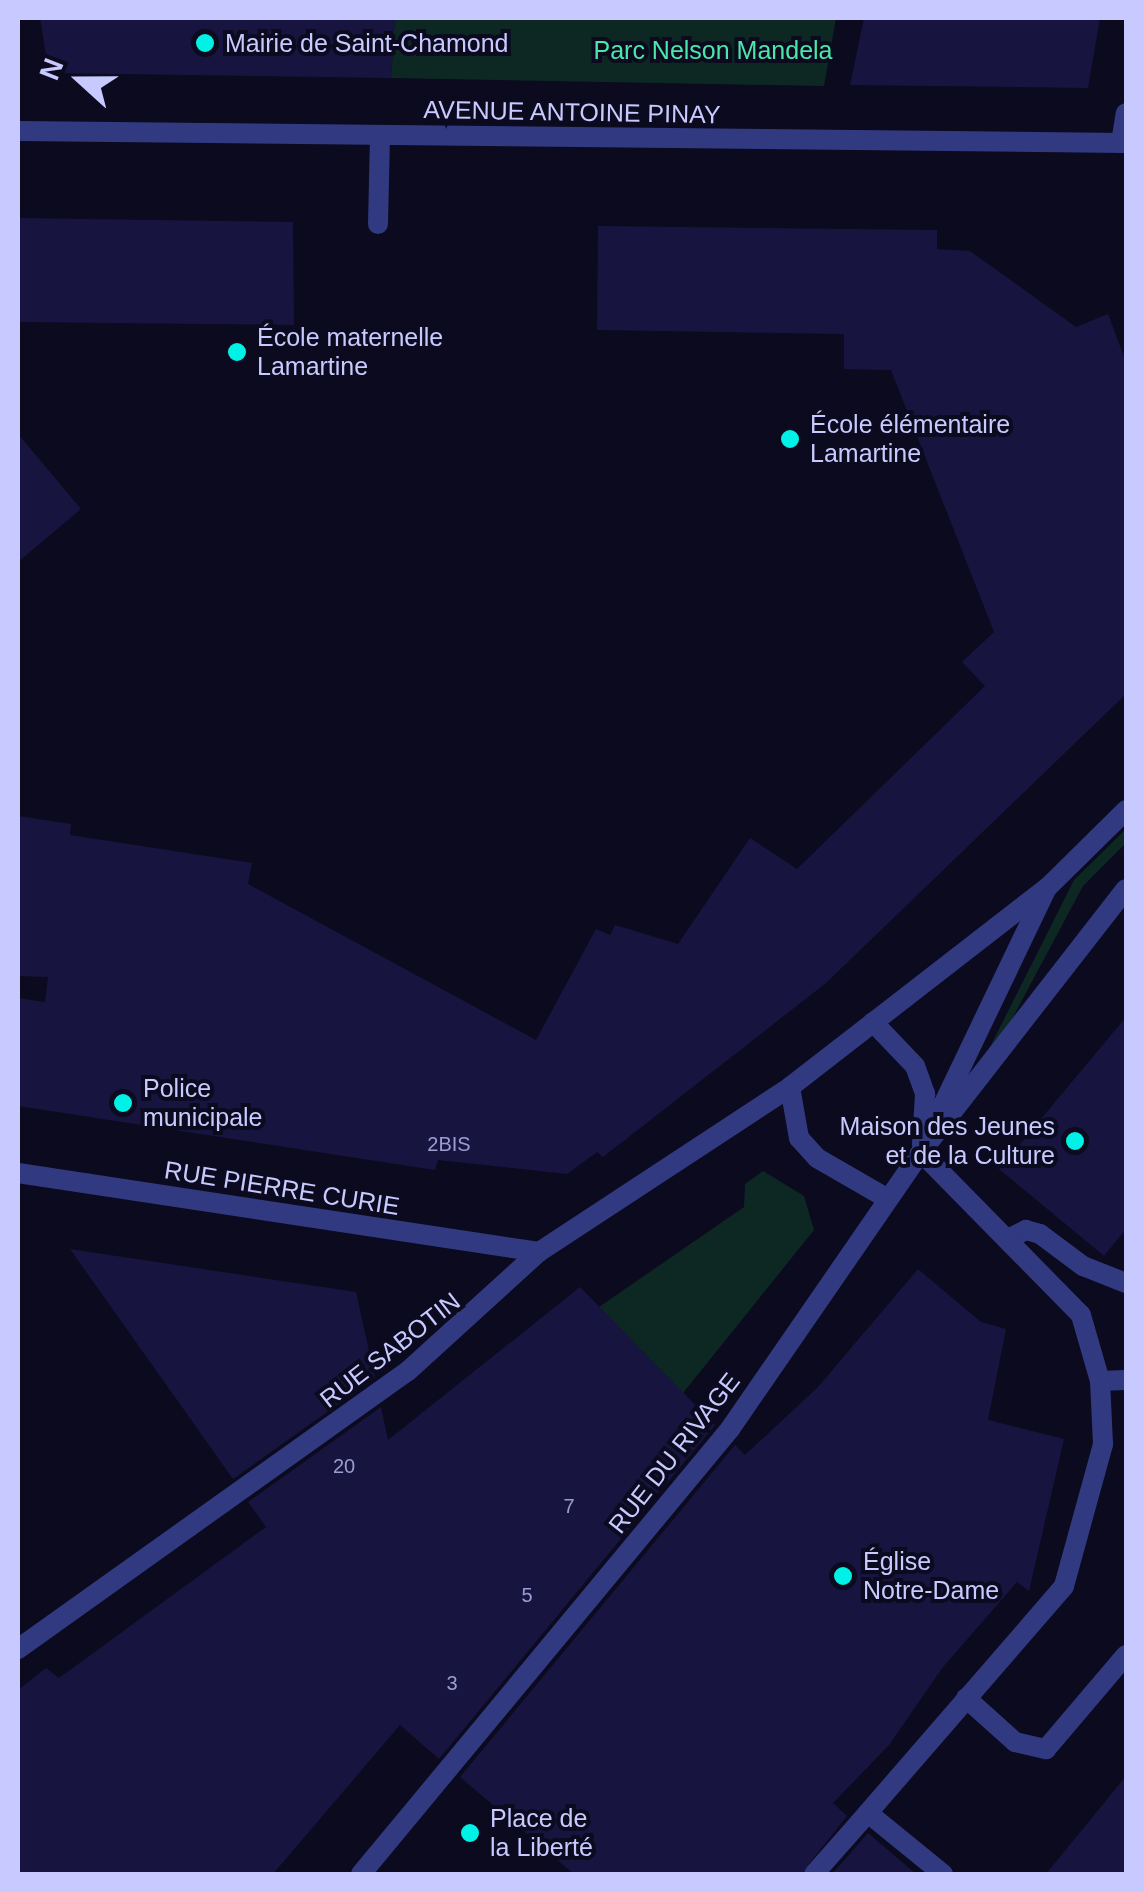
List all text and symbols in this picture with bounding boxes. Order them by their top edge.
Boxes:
place label: Mairie de Saint-Chamond [225,28,508,58]
north arrow [30,30,130,130]
marker: Mairie de Saint-Chamond [194,32,216,54]
park label: Parc Nelson Mandela [593,35,833,65]
text: N [33,54,70,84]
street label: AVENUE ANTOINE PINAY [422,94,722,130]
place label: École maternelle Lamartine [257,323,443,382]
marker: École maternelle Lamartine [226,341,248,363]
place label: École élémentaire Lamartine [810,410,1010,469]
marker: École élémentaire Lamartine [779,428,801,450]
place label: Police municipale [143,1074,263,1133]
marker: Police municipale [112,1092,134,1114]
place label: Maison des Jeunes et de la Culture [840,1112,1055,1171]
marker: Maison des Jeunes et de la Culture [1064,1130,1086,1152]
house number: 2BIS [427,1132,471,1156]
street label: RUE PIERRE CURIE [162,1155,402,1221]
street label: RUE SABOTIN [314,1286,466,1414]
street label: RUE DU RIVAGE [602,1367,746,1539]
house number: 20 [333,1454,355,1478]
house number: 7 [563,1494,575,1518]
place label: Église Notre-Dame [863,1547,999,1606]
marker: Église Notre-Dame [832,1565,854,1587]
house number: 5 [521,1583,533,1607]
house number: 3 [446,1671,458,1695]
place label: Place de la Liberté [490,1804,593,1863]
marker: Place de la Liberté [459,1822,481,1844]

